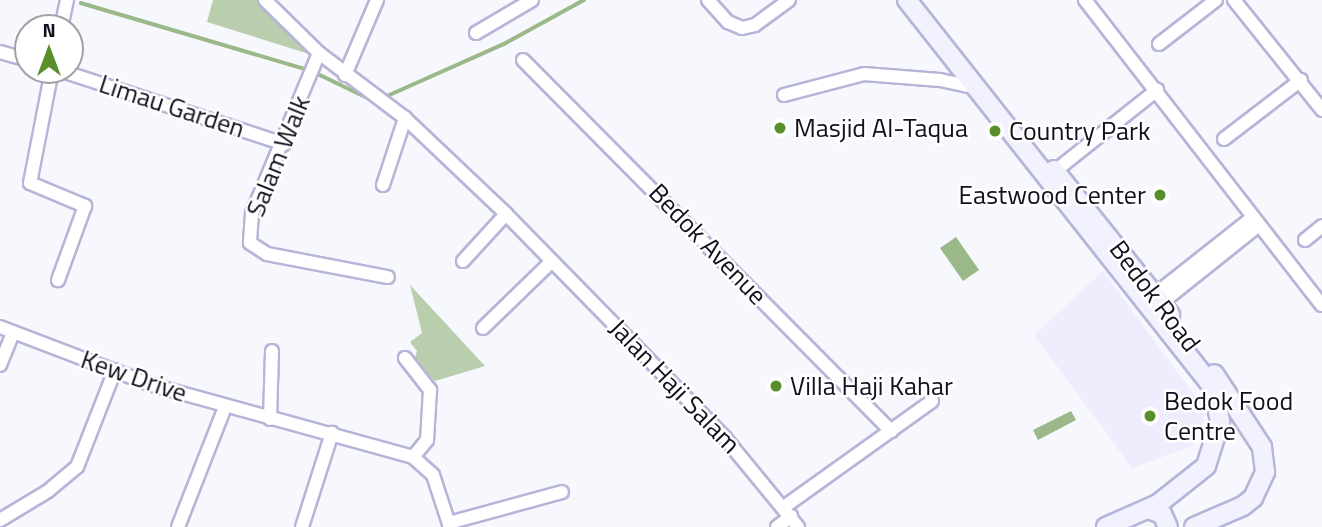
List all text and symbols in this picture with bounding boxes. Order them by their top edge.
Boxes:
north arrow [14,14,84,84]
text: N [42,15,56,44]
street label: Limau Garden [95,68,249,144]
street label: Salam Walk [240,91,316,221]
place label: Masjid Al-Taqua [794,112,968,144]
place label: Country Park [1009,115,1150,147]
marker: Masjid Al-Taqua [772,120,788,136]
marker: Country Park [987,123,1003,139]
street label: Bedok Avenue [643,177,773,311]
place label: Eastwood Center [959,179,1146,211]
marker: Eastwood Center [1152,187,1168,203]
street label: Bedok Road [1103,234,1207,358]
street label: Jalan Haji Salam [603,312,747,460]
street label: Kew Drive [77,343,191,409]
place label: Villa Haji Kahar [790,370,953,402]
marker: Villa Haji Kahar [768,378,784,394]
place label: Bedok Food Centre [1164,385,1293,446]
marker: Bedok Food Centre [1142,408,1158,424]

